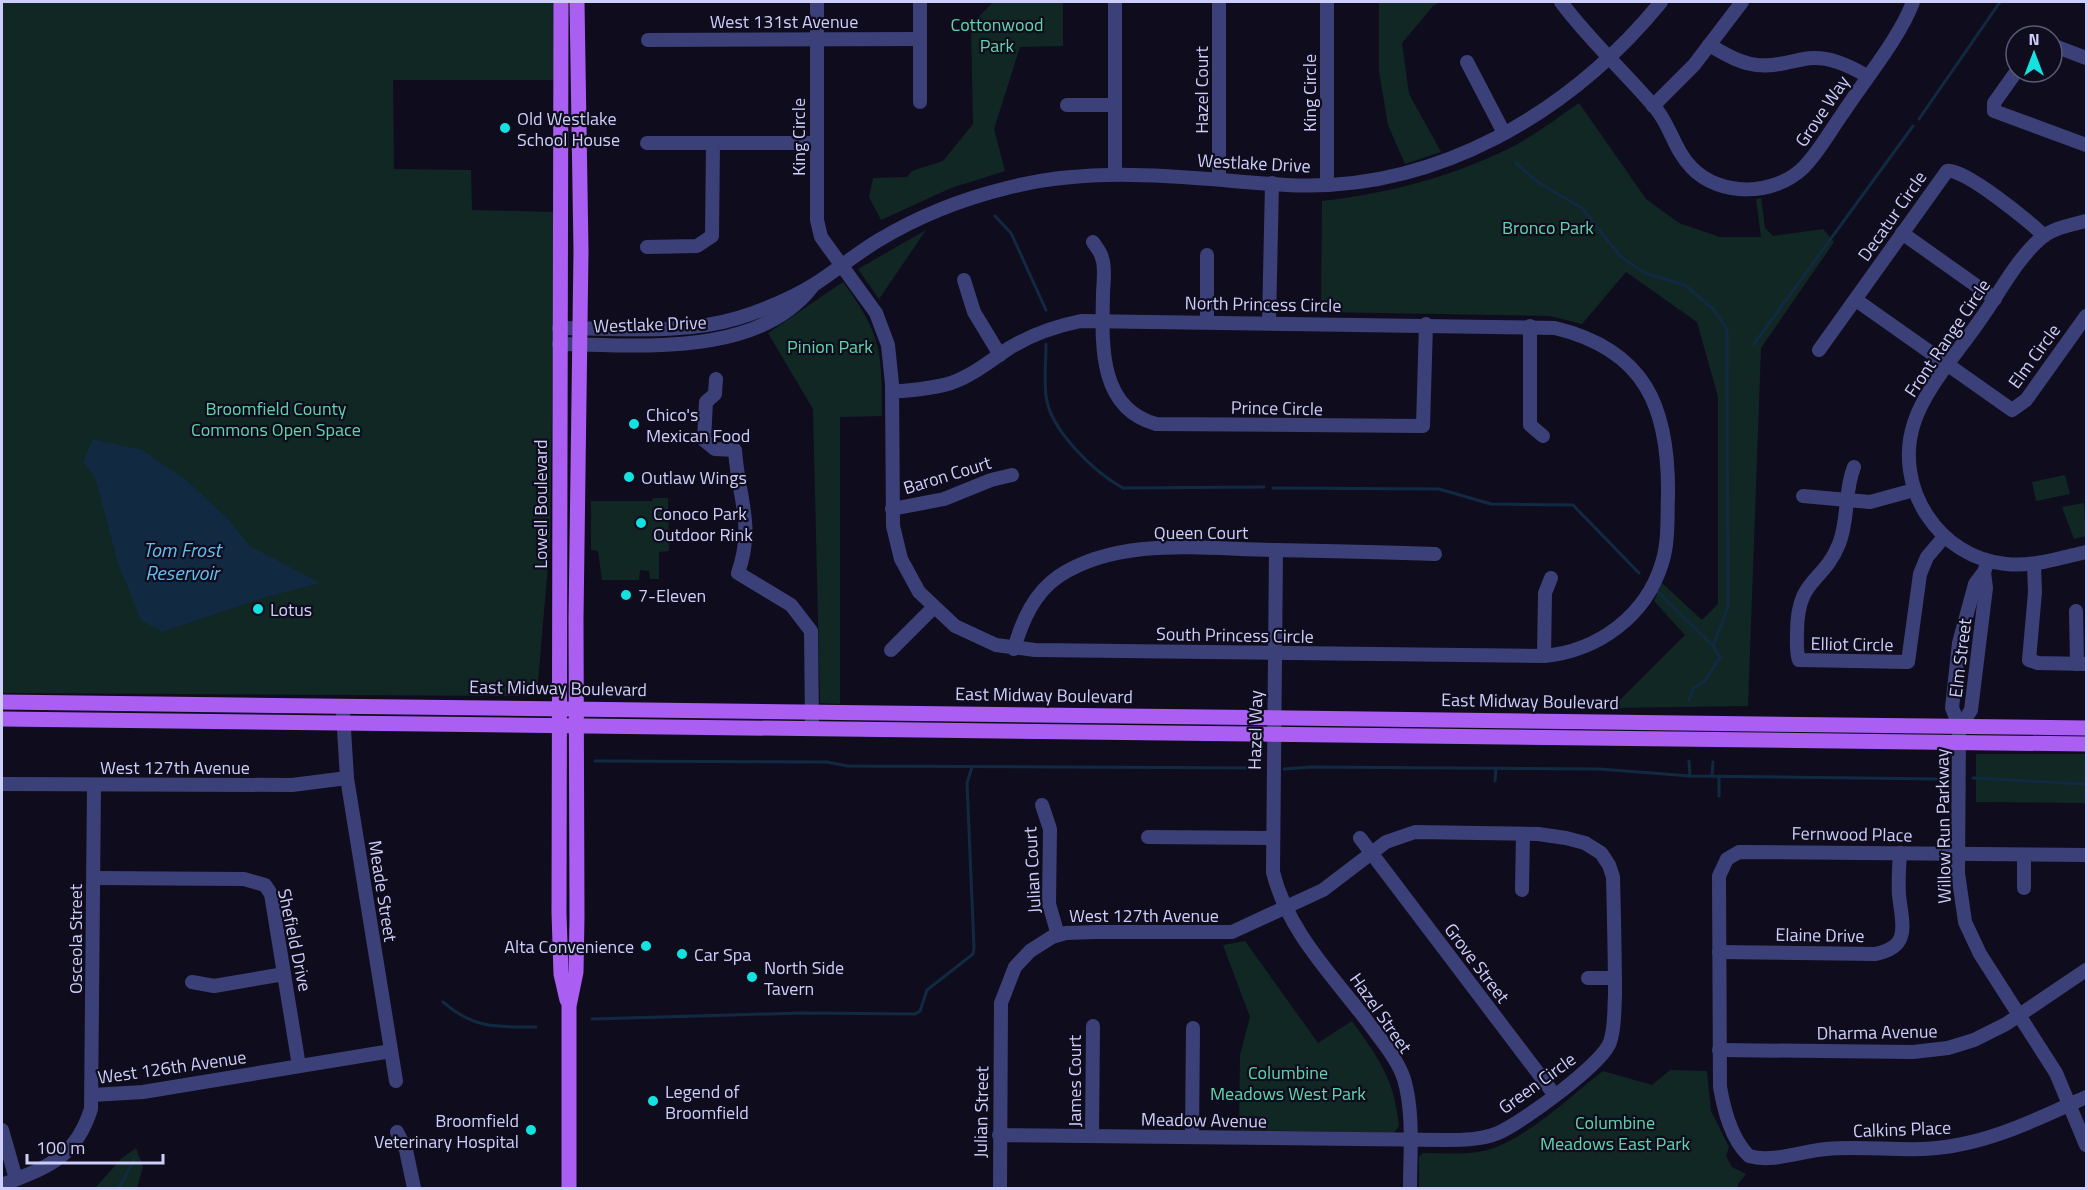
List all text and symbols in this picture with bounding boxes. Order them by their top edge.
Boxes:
street label: West 131st Avenue [710,8,858,35]
park label: Cottonwood Park [951,11,1043,59]
north arrow [2004,24,2064,84]
text: N [2028,27,2040,51]
street label: Hazel Court [1188,45,1215,134]
street label: King Circle [1296,54,1323,132]
street label: Grove Way [1788,69,1856,152]
street label: King Circle [785,98,812,176]
place label: Old Westlake School House [517,105,620,153]
marker: Old Westlake School House [498,121,512,135]
street label: Westlake Drive [1197,147,1311,179]
street label: Decatur Circle [1851,165,1933,267]
park label: Bronco Park [1502,214,1594,241]
street label: Front Range Circle [1897,273,1997,403]
street label: North Princess Circle [1184,289,1342,319]
street label: Westlake Drive [593,309,707,339]
street label: Elm Circle [2001,318,2067,394]
park label: Pinion Park [787,333,873,360]
street label: Prince Circle [1231,394,1323,422]
park label: Broomfield County Commons Open Space [191,395,361,443]
place label: Chico's Mexican Food [646,401,750,449]
marker: Chico's Mexican Food [627,417,641,431]
street label: Lowell Boulevard [527,439,554,569]
street label: Baron Court [900,449,995,501]
place label: Outlaw Wings [641,464,747,491]
marker: Outlaw Wings [622,470,636,484]
place label: Conoco Park Outdoor Rink [653,500,753,548]
marker: Conoco Park Outdoor Rink [634,516,648,530]
street label: Queen Court [1154,519,1249,546]
water label: Tom Frost Reservoir [143,534,224,588]
place label: 7-Eleven [638,582,706,609]
marker: 7-Eleven [619,588,633,602]
place label: Lotus [270,596,312,623]
marker: Lotus [251,602,265,616]
street label: Elm Street [1942,616,1978,699]
street label: South Princess Circle [1156,620,1314,650]
street label: Elliot Circle [1810,630,1894,658]
street label: East Midway Boulevard [469,673,647,703]
street label: East Midway Boulevard [955,680,1133,710]
street label: East Midway Boulevard [1441,686,1619,716]
street label: Hazel Way [1241,690,1269,770]
street label: Willow Run Parkway [1928,748,1958,904]
street label: West 127th Avenue [100,754,250,781]
street label: Fernwood Place [1791,819,1913,849]
street label: Julian Court [1016,825,1048,914]
street label: Meade Street [362,838,404,944]
street label: Osceola Street [62,883,89,994]
street label: Shefield Drive [271,886,319,994]
street label: West 127th Avenue [1069,902,1219,929]
street label: Grove Street [1438,917,1517,1009]
street label: Elaine Drive [1775,921,1865,949]
place label: Alta Convenience [504,933,634,960]
marker: Alta Convenience [639,939,653,953]
place label: Car Spa [694,941,751,968]
marker: Car Spa [675,947,689,961]
place label: North Side Tavern [764,954,844,1002]
street label: Hazel Street [1343,967,1419,1059]
marker: North Side Tavern [745,970,759,984]
street label: Dharma Avenue [1816,1017,1938,1047]
street label: James Court [1061,1034,1088,1127]
street label: West 126th Avenue [96,1043,248,1091]
street label: Green Circle [1493,1046,1581,1120]
park label: Columbine Meadows West Park [1210,1059,1366,1107]
street label: Julian Street [967,1065,995,1158]
place label: Legend of Broomfield [665,1078,749,1126]
marker: Legend of Broomfield [646,1094,660,1108]
street label: Meadow Avenue [1141,1105,1267,1135]
place label: Broomfield Veterinary Hospital [374,1107,519,1155]
park label: Columbine Meadows East Park [1540,1109,1690,1157]
street label: Calkins Place [1852,1114,1952,1144]
marker: Broomfield Veterinary Hospital [524,1123,538,1137]
scale bar [27,1127,164,1165]
text: 100 m [36,1134,85,1161]

